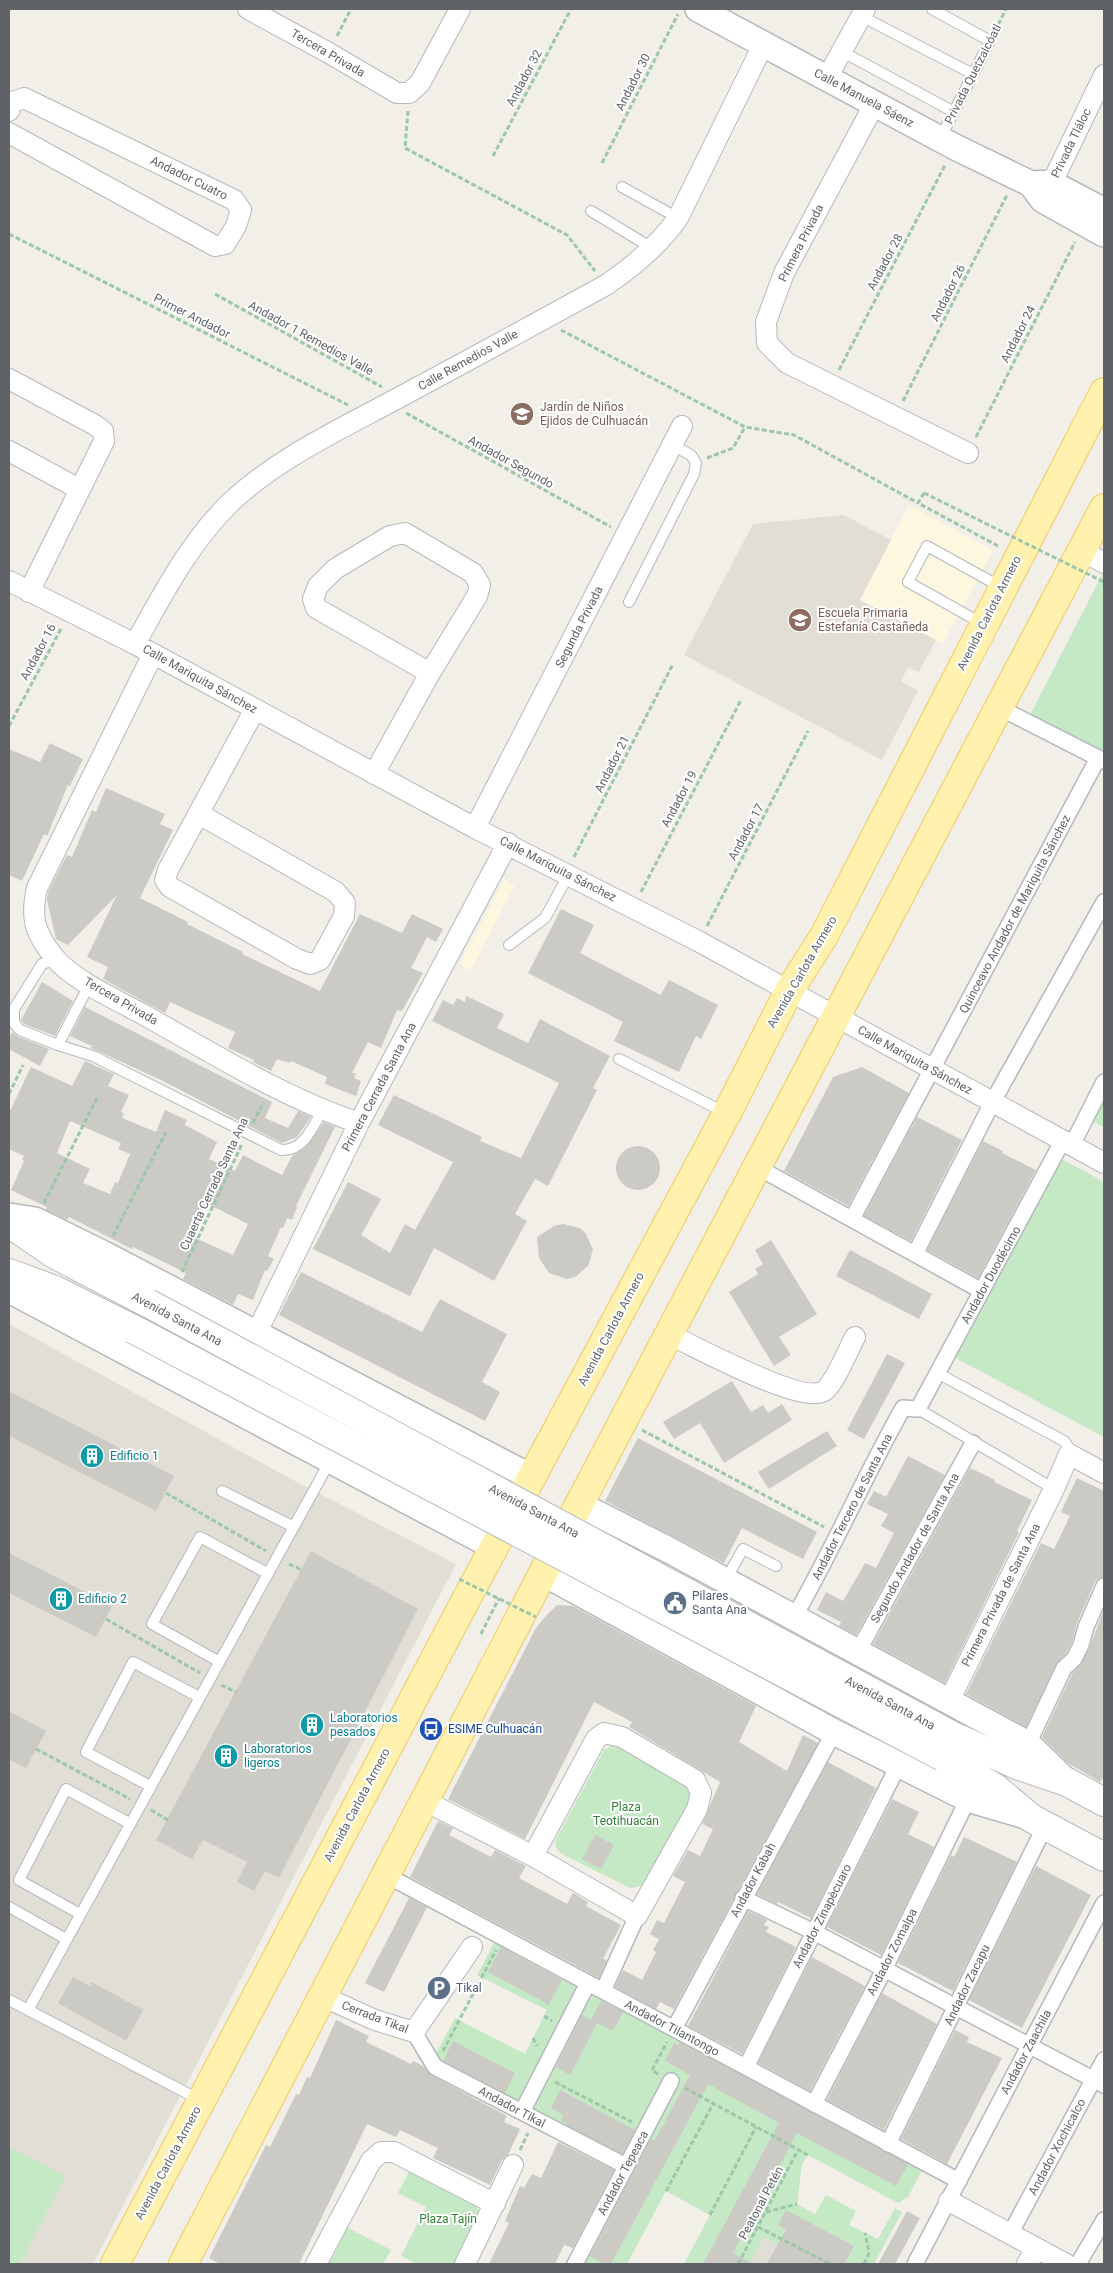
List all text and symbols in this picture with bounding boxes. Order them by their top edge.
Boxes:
street label: Privada Quetzalcóatl [942,22,1004,126]
street label: Tercera Privada [289,26,367,80]
street label: Andador 32 [503,47,545,109]
street label: Andador 30 [613,51,653,113]
street label: Calle Manuela Sáenz [812,66,916,130]
street label: Privada Tláloc [1048,106,1094,180]
street label: Andador Cuatro [148,153,230,203]
street label: Primera Privada [775,202,827,284]
street label: Andador 28 [864,231,906,293]
street label: Andador 26 [928,262,968,324]
street label: Primer Andador [151,291,233,341]
street label: Andador 1 Remedios Valle [246,298,376,378]
street label: Andador 24 [998,303,1038,365]
street label: Calle Remedios Valle [416,327,520,393]
place label: Jardín de Niños Ejidos de Culhuacán [540,400,648,428]
school or university icon: Jardín de Niños Ejidos de Culhuacán [509,401,535,427]
street label: Andador Segundo [466,433,556,491]
street label: Avenida Carlota Armero [954,553,1024,673]
street label: Segunda Privada [552,584,606,670]
place label: Escuela Primaria Estefanía Castañeda [818,606,928,634]
school or university icon: Escuela Primaria Estefanía Castañeda [787,607,813,633]
street label: Andador 16 [17,621,59,683]
street label: Calle Mariquita Sánchez [140,642,260,716]
street label: Andador 21 [592,733,632,795]
street label: Andador 19 [658,768,700,830]
street label: Andador 17 [725,801,767,863]
street label: Quinceavo Andador de Mariquita Sánchez [957,812,1074,1016]
street label: Calle Mariquita Sánchez [497,834,619,904]
street label: Avenida Carlota Armero [764,914,840,1030]
street label: Tercera Privada [82,974,160,1028]
street label: Primera Cerrada Santa Ana [339,1020,419,1154]
street label: Calle Mariquita Sánchez [855,1023,975,1097]
street label: Cuaerta Cerrada Santa Ana [177,1115,251,1253]
street label: Andador Duodécimo [958,1224,1024,1326]
street label: Avenida Carlota Armero [575,1270,647,1388]
street label: Avenida Santa Ana [129,1289,225,1349]
street label: Andador Tercero de Santa Ana [809,1432,895,1582]
building icon: Edificio 1 [79,1443,105,1469]
place label: Edificio 1 [110,1449,159,1463]
street label: Segundo Andador de Santa Ana [868,1471,962,1625]
street label: Avenida Santa Ana [486,1481,582,1541]
street label: Primera Privada de Santa Ana [959,1521,1043,1669]
building icon: Edificio 2 [48,1586,74,1612]
place label: Pilares Santa Ana [692,1589,747,1617]
public building icon: Pilares Santa Ana [662,1590,688,1616]
place label: Edificio 2 [78,1592,127,1606]
street label: Avenida Santa Ana [842,1673,938,1733]
place label: Laboratorios pesados [330,1711,398,1739]
building icon: Laboratorios pesados [299,1712,325,1738]
bus stop icon: ESIME Culhuacán [418,1716,444,1742]
place label: ESIME Culhuacán [448,1722,542,1736]
place label: Laboratorios ligeros [244,1742,312,1770]
building icon: Laboratorios ligeros [213,1743,239,1769]
street label: Avenida Carlota Armero [321,1746,393,1864]
park label: Plaza Teotihuacán [593,1800,659,1828]
street label: Andador Kabah [727,1840,779,1920]
street label: Andador Zinapècuaro [790,1861,854,1970]
street label: Andador Zomalpa [864,1906,920,1998]
street label: Andador Zacapu [941,1942,993,2028]
parking icon: Tikal [426,1975,452,2001]
place label: Tikal [456,1981,482,1995]
street label: Andador Tilantongo [622,1997,722,2059]
street label: Cerrada Tikal [340,1998,410,2036]
street label: Andador Zaachila [998,2007,1054,2097]
street label: Andador Tikal [476,2084,548,2130]
street label: Andador Xochicalco [1026,2096,1088,2198]
street label: Avenida Carlota Armero [132,2104,204,2222]
street label: Andador Tepeaca [595,2128,651,2218]
street label: Peatonal Petén [736,2164,786,2242]
park label: Plaza Tajín [419,2212,477,2226]

